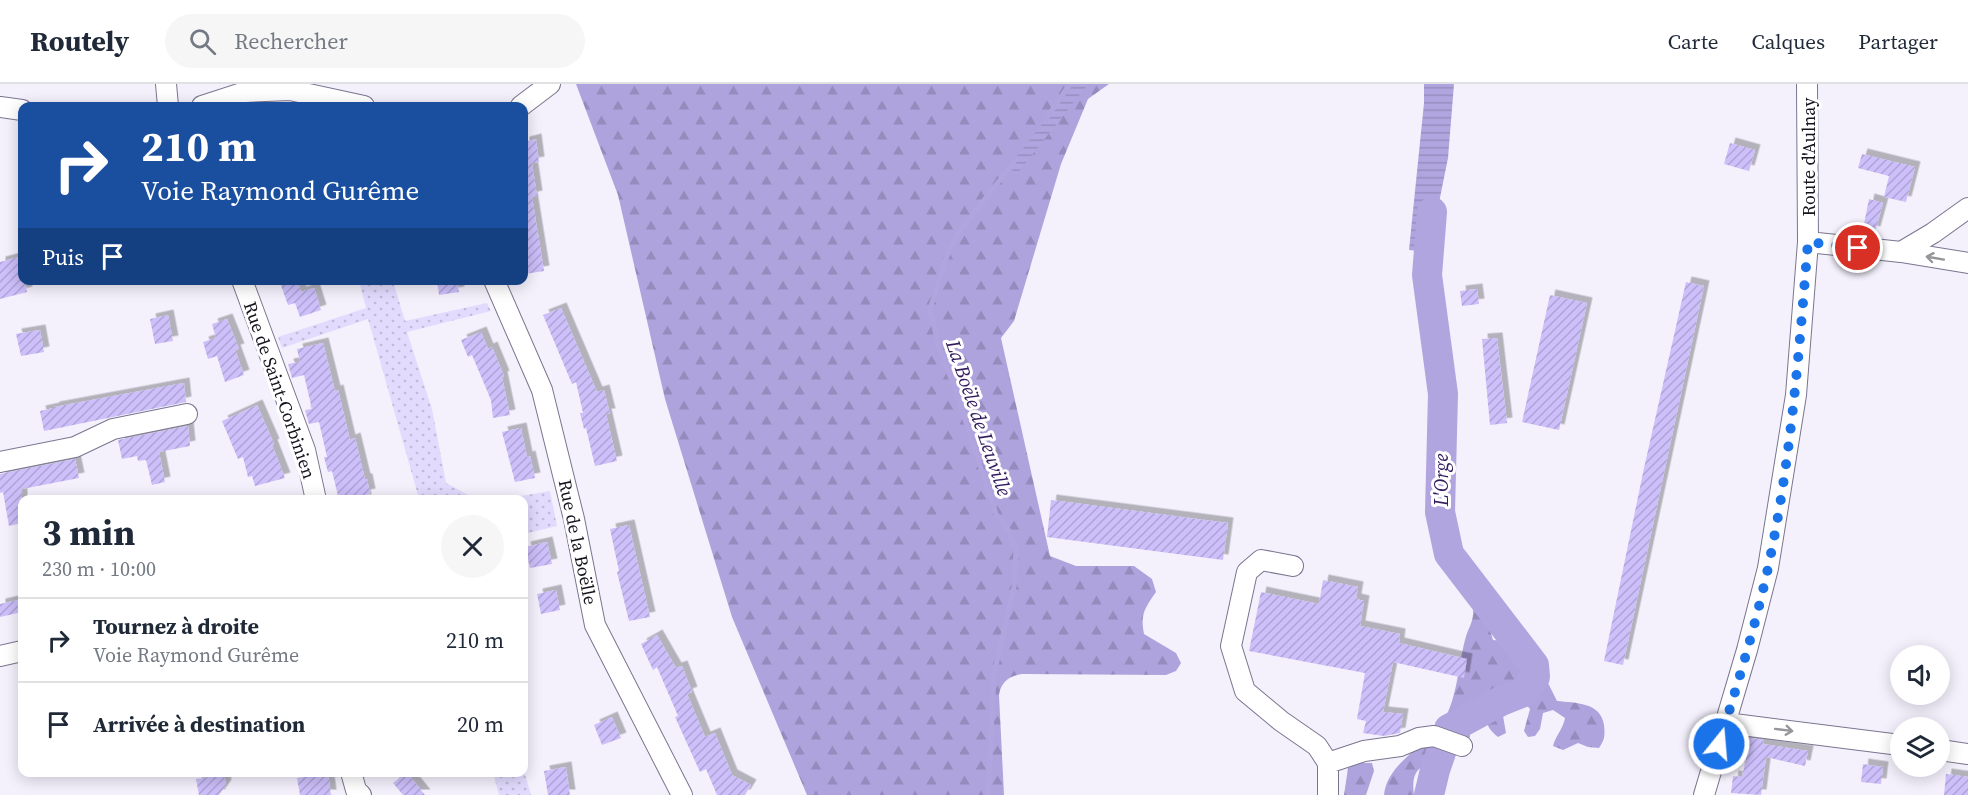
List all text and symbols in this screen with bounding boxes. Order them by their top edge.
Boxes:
search box [165,14,585,68]
text: Routely [30,22,129,60]
icon: search [186,25,219,58]
text: Rechercher [234,26,348,56]
text: Carte [1668,27,1718,56]
text: Calques [1751,27,1825,56]
text: Partager [1858,27,1938,56]
street label: Route d'Aulnay [1796,97,1821,217]
text: 210 m [141,117,256,175]
icon: right [42,126,120,204]
text: Voie Raymond Gurême [141,172,419,209]
pin [1832,222,1883,273]
icon: arrive [1841,231,1874,264]
icon: arrive [96,240,129,273]
text: Puis [42,242,84,272]
one-way arrow [1925,252,1945,263]
street label: Rue de Saint-Corbinien [238,298,322,482]
water label: La Boële de Leuville [939,335,1019,500]
water label: L'Orge [1427,454,1455,507]
street label: Rue de la Boëlle [553,477,603,607]
text: 3 min [42,508,135,557]
button: close [441,515,504,578]
text: 230 m · 10:00 [42,555,156,583]
text: Tournez à droite [93,611,259,641]
icon: right [42,624,75,657]
text: 210 m [446,625,504,655]
text: Voie Raymond Gurême [93,641,299,669]
map controls [1890,645,1950,777]
button: sound [1890,645,1950,705]
icon: arrive [42,708,75,741]
text: Arrivée à destination [93,709,305,739]
text: 20 m [457,709,504,739]
position arrow [1687,712,1751,776]
button: layers [1890,717,1950,777]
one-way arrow [1773,725,1793,736]

